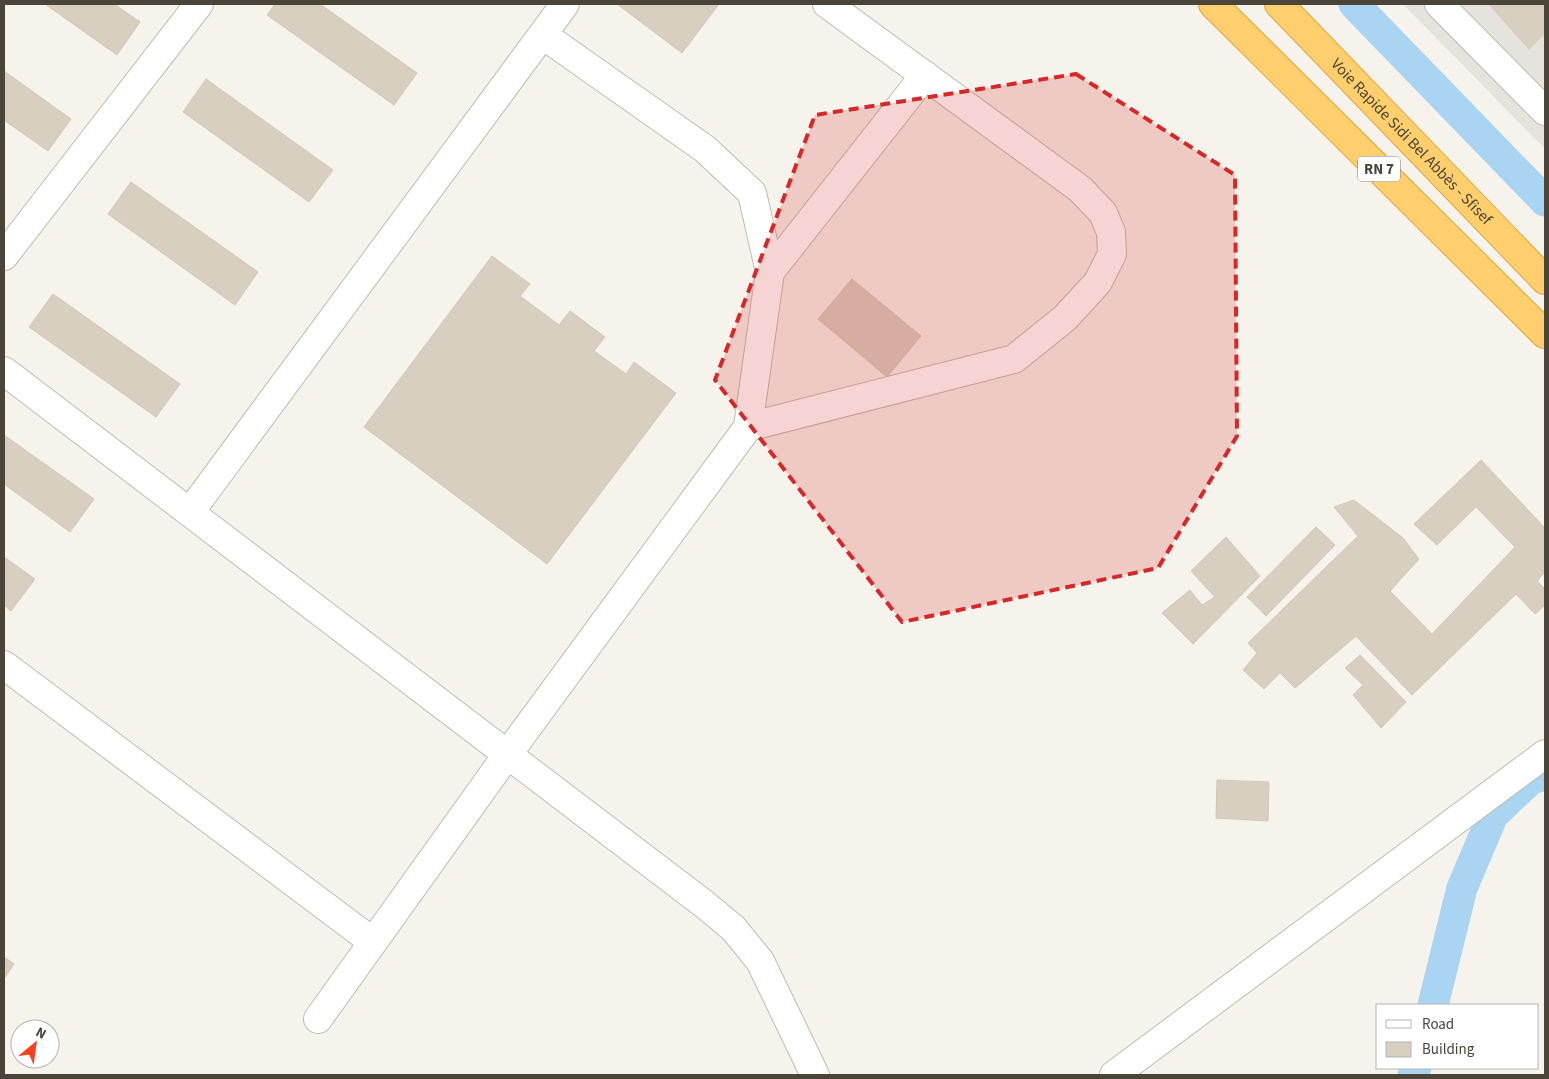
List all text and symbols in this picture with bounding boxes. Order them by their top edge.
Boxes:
street label: Voie Rapide Sidi Bel Abbès - Sfisef [1326,53,1498,231]
road number: RN 7 [1358,156,1400,182]
legend [1376,1004,1539,1069]
text: Road [1422,1014,1454,1035]
north arrow [10,1019,60,1069]
text: N [32,1023,50,1045]
text: Building [1422,1039,1475,1060]

